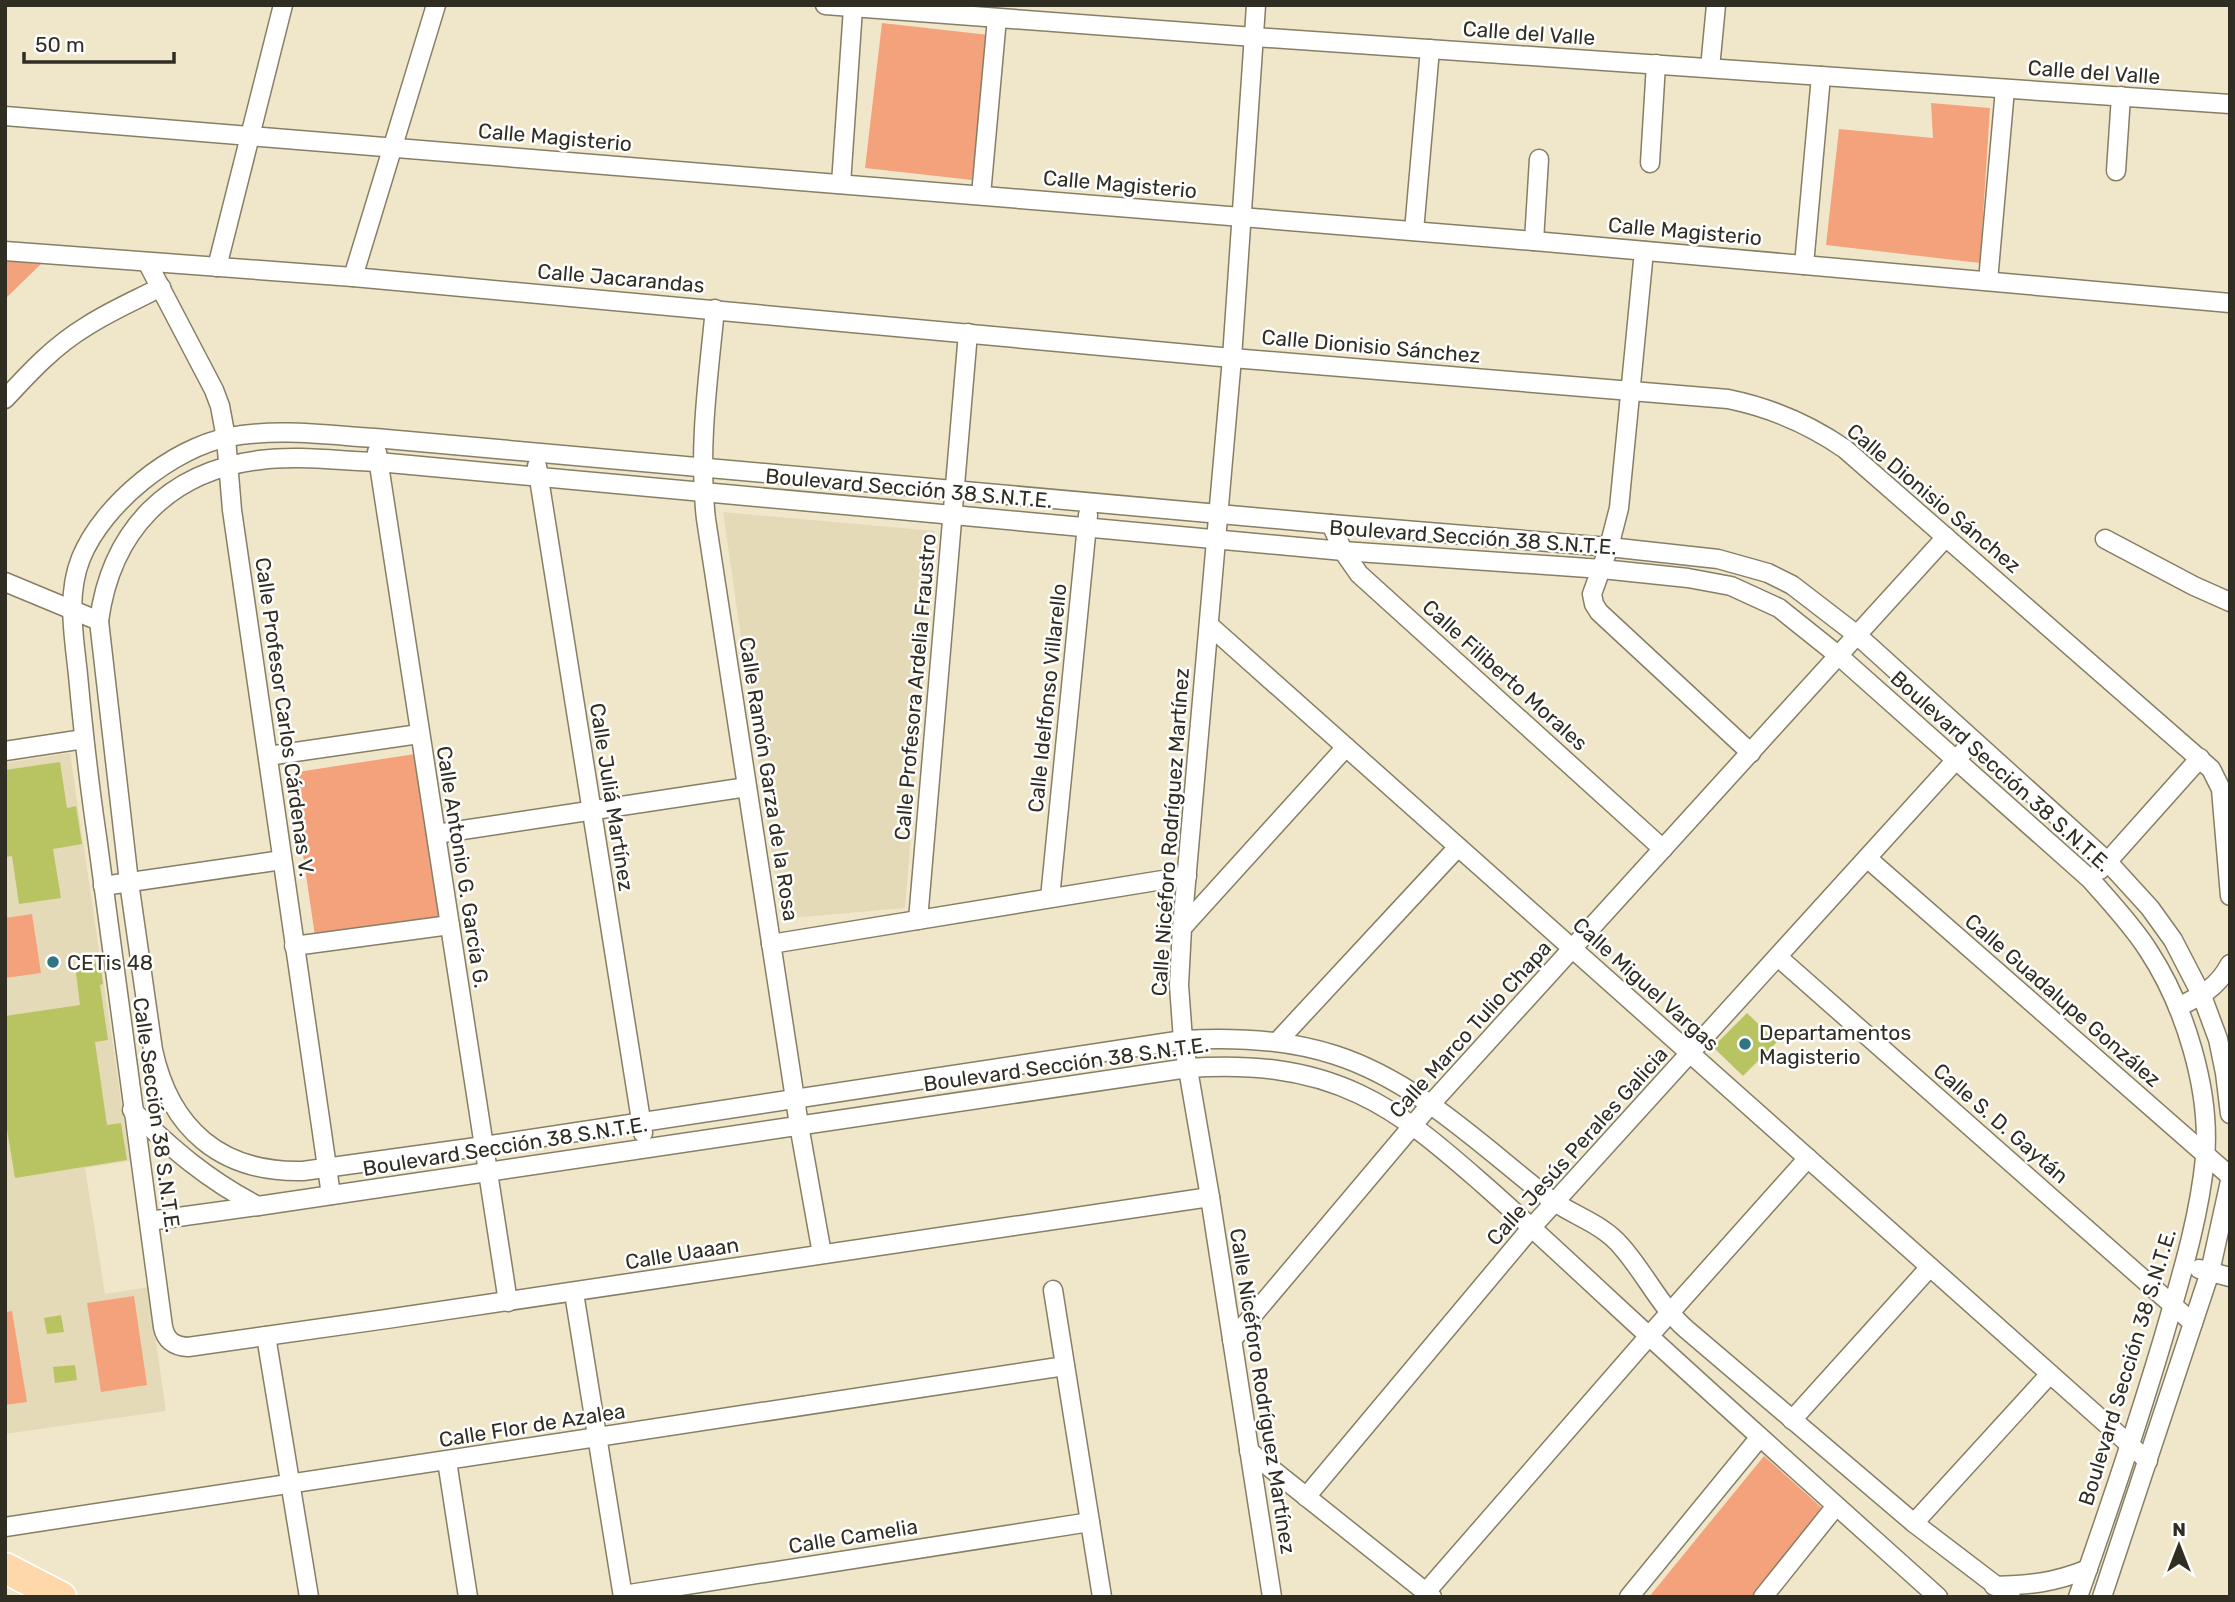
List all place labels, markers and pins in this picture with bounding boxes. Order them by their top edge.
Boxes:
place label: CETis 48 [67,950,153,975]
marker: CETis 48 [45,954,61,970]
place label: Departamentos Magisterio [1759,1020,1911,1069]
marker: Departamentos Magisterio [1737,1036,1753,1052]

